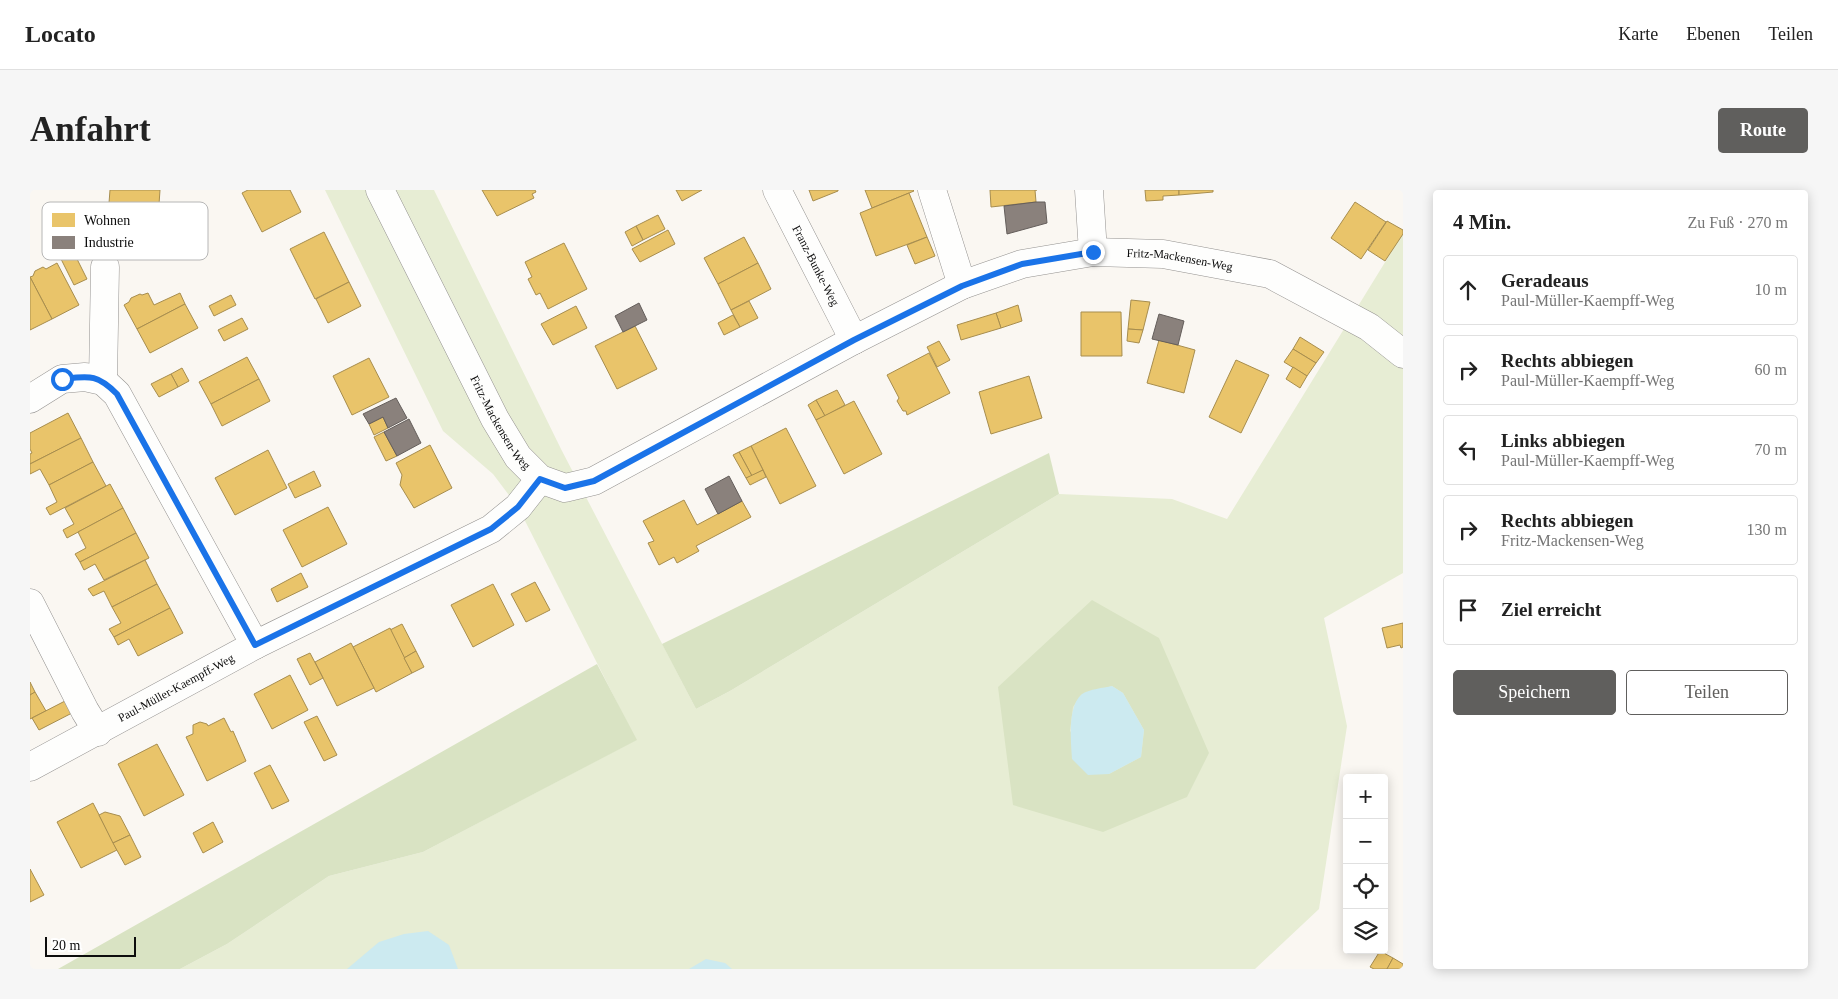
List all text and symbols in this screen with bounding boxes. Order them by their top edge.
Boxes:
text: Locato [25,21,96,47]
text: Karte [1618,24,1658,44]
text: Ebenen [1686,24,1740,44]
text: Teilen [1768,24,1813,44]
button: Route [1718,108,1808,153]
text: Anfahrt [30,110,151,149]
legend [42,202,208,260]
text: 4 Min. [1453,210,1511,234]
text: Wohnen [84,213,130,228]
text: Zu Fuß · 270 m [1688,214,1788,231]
street label: Franz-Bunke-Weg [789,223,842,308]
text: Industrie [84,235,134,250]
route end [1082,241,1105,264]
street label: Fritz-Mackensen-Weg [1127,246,1234,274]
text: Geradeaus [1501,270,1589,291]
icon: ahead [1454,276,1482,304]
text: 10 m [1755,281,1787,298]
text: Paul-Müller-Kaempff-Weg [1501,292,1674,309]
text: Rechts abbiegen [1501,350,1633,371]
icon: right [1454,356,1482,384]
text: 60 m [1755,361,1787,378]
route start [51,368,74,391]
text: Paul-Müller-Kaempff-Weg [1501,372,1674,389]
street label: Fritz-Mackensen-Weg [467,373,533,472]
text: Links abbiegen [1501,430,1625,451]
icon: left [1454,436,1482,464]
text: 70 m [1755,441,1787,458]
text: Paul-Müller-Kaempff-Weg [1501,452,1674,469]
text: Rechts abbiegen [1501,510,1633,531]
icon: right [1454,516,1482,544]
text: 130 m [1747,521,1787,538]
text: Fritz-Mackensen-Weg [1501,532,1644,549]
icon: arrive [1454,596,1482,624]
text: Ziel erreicht [1501,599,1601,620]
street label: Paul-Müller-Kaempff-Weg [115,651,236,725]
button: Speichern [1453,670,1616,715]
button: Teilen [1626,670,1788,715]
map controls [1343,774,1388,954]
button: + [1343,774,1388,819]
button: − [1343,819,1388,864]
button: locate [1343,864,1388,909]
button: layers [1343,909,1388,954]
scale bar [45,934,136,957]
text: 20 m [52,938,80,953]

